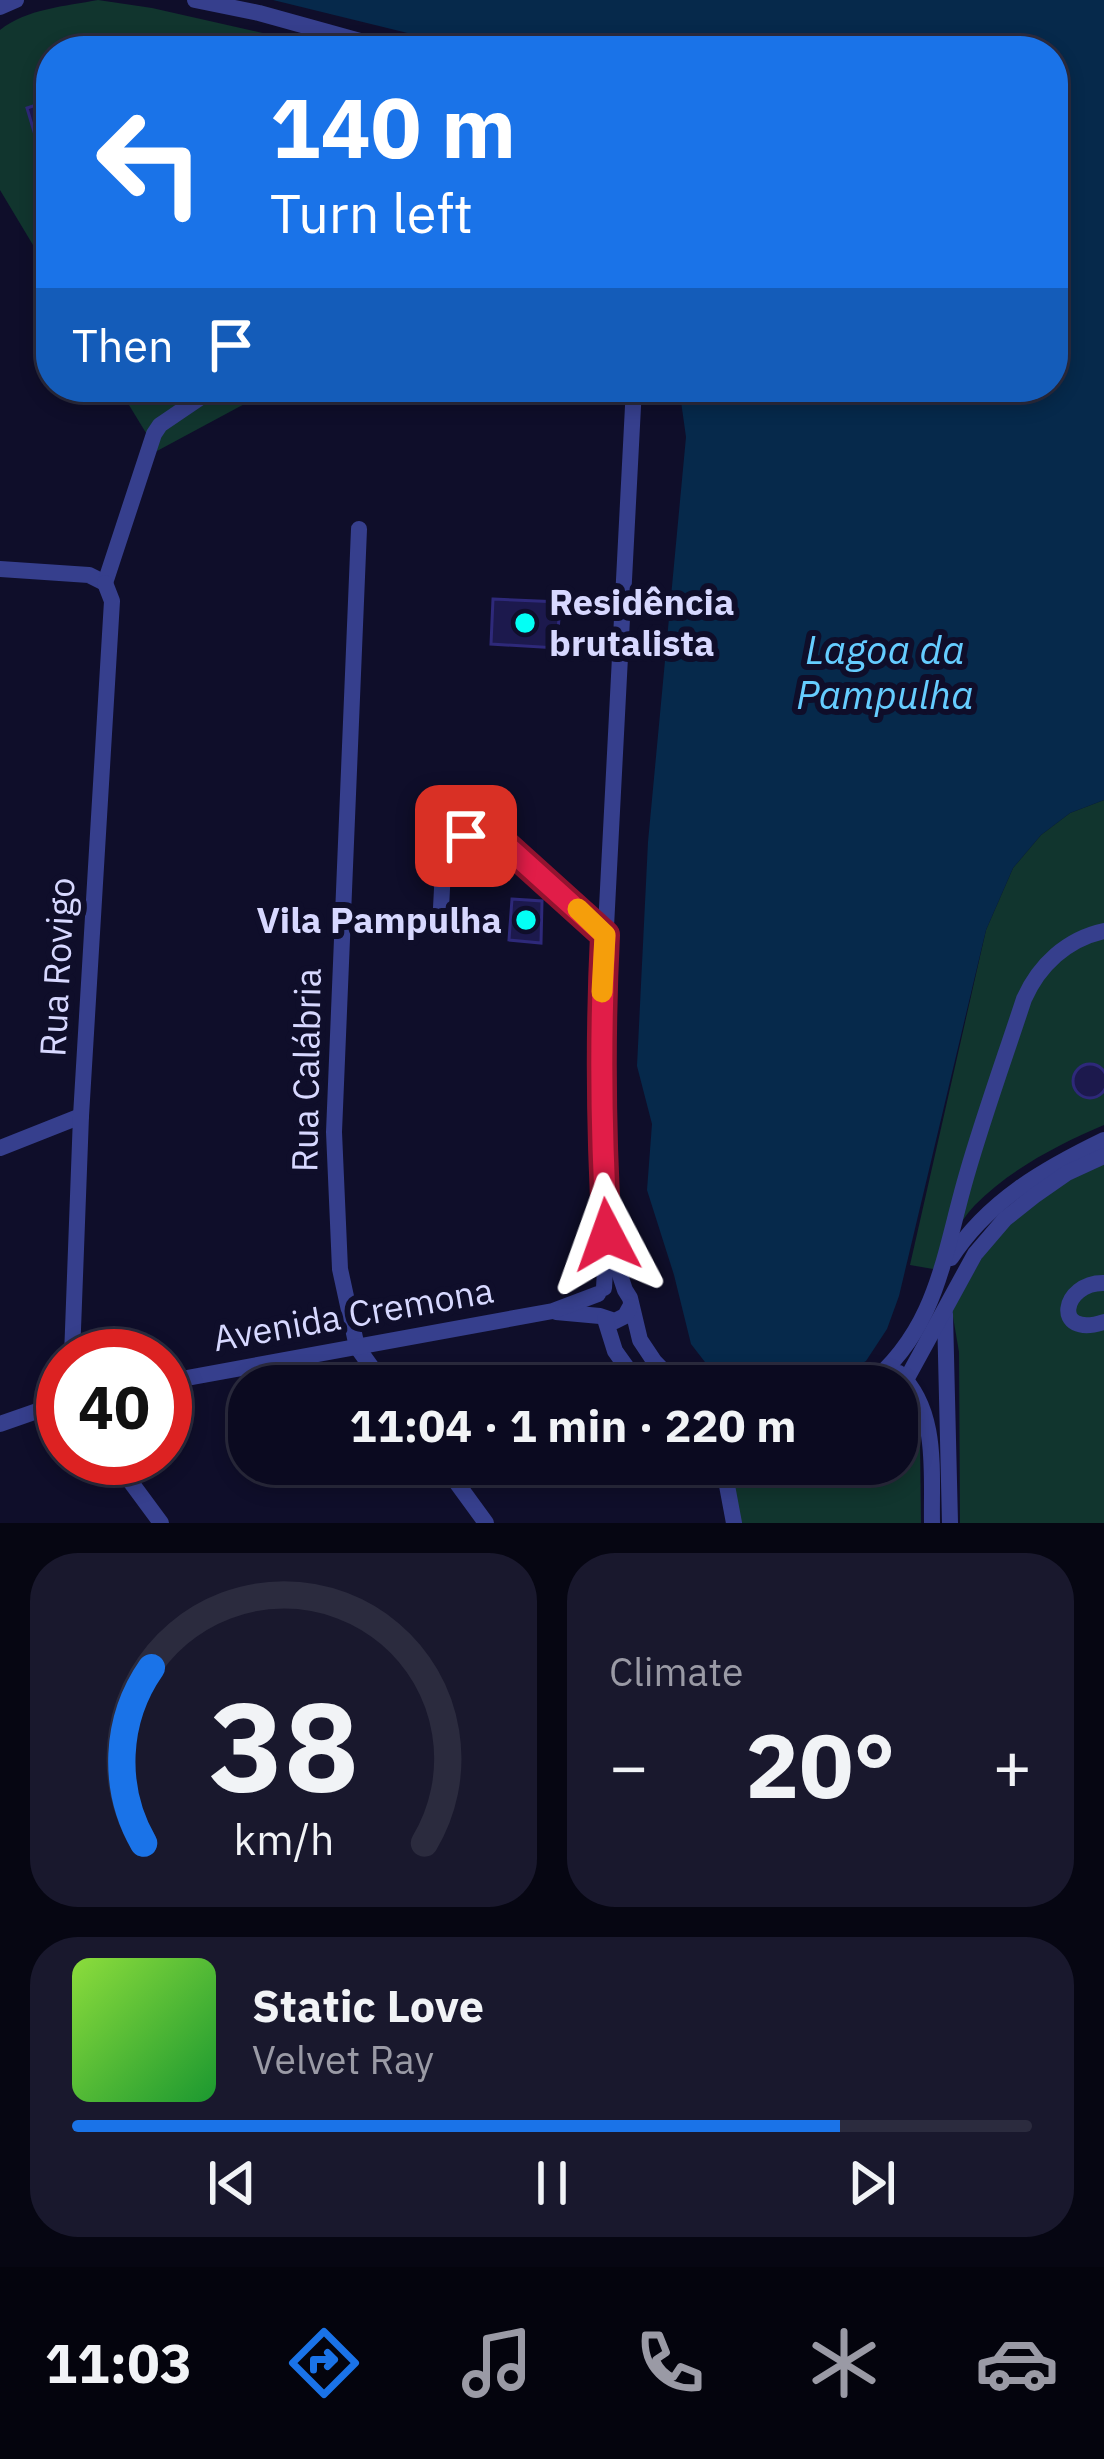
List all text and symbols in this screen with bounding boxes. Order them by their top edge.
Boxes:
text: 140 m [270,72,516,181]
icon: left [72,84,228,240]
text: Turn left [270,178,473,248]
icon: arrive [198,312,264,378]
text: Then [72,316,174,374]
place label: Residência brutalista [549,578,734,666]
marker: Residência brutalista [512,610,538,636]
water label: Lagoa da Pampulha [796,624,974,720]
pin [415,785,517,887]
icon: arrive [433,803,499,869]
street label: Rua Rovigo [28,876,85,1058]
place label: Vila Pampulha [256,896,502,943]
marker: Vila Pampulha [513,907,539,933]
street label: Rua Calábria [280,968,331,1172]
position arrow [544,1172,670,1298]
street label: Avenida Cremona [209,1266,497,1361]
speed limit sign: 40 [36,1329,192,1485]
text: 11:04 · 1 min · 220 m [350,1396,796,1454]
text: Climate [609,1646,743,1697]
text: 38 [209,1664,358,1826]
text: 20° [745,1706,896,1823]
text: − [609,1722,649,1808]
text: + [992,1722,1032,1808]
text: km/h [233,1811,334,1867]
text: Static Love [252,1976,484,2034]
text: Velvet Ray [252,2034,434,2085]
icon: previous [199,2150,265,2216]
icon: pause [519,2150,585,2216]
icon: next [839,2150,905,2216]
icon: directions [282,2321,366,2405]
icon: music [455,2321,539,2405]
icon: phone [628,2321,712,2405]
icon: climate [802,2321,886,2405]
icon: car [975,2321,1059,2405]
text: 11:03 [45,2328,192,2398]

